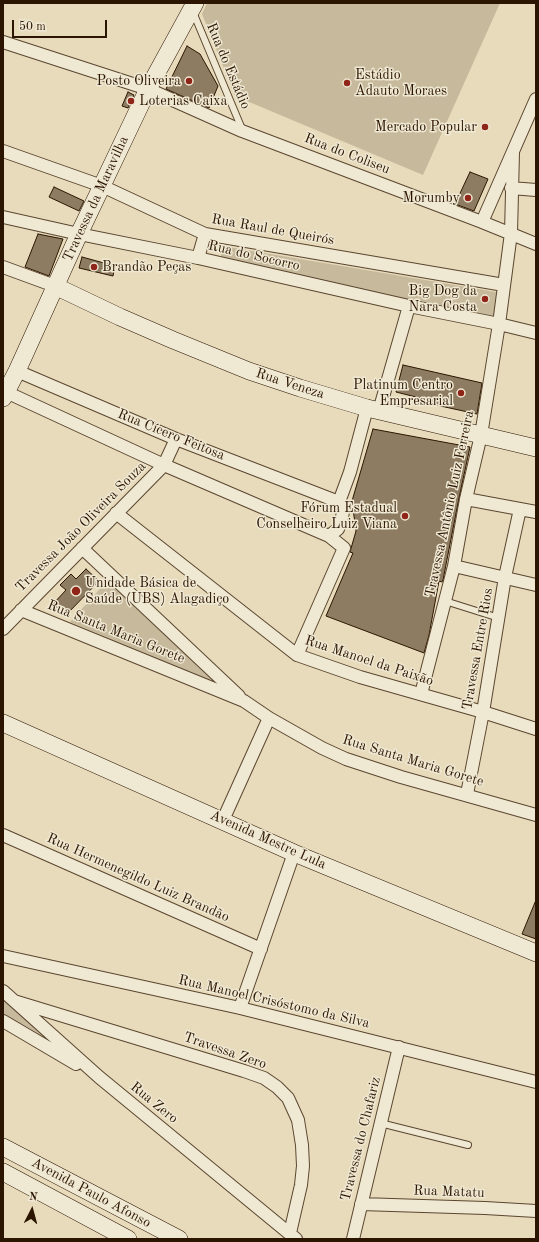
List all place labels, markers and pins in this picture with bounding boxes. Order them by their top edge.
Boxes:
place label: Estádio Adauto Moraes [355,67,447,100]
place label: Posto Oliveira [96,73,181,89]
marker: Posto Oliveira [184,76,194,86]
marker: Estádio Adauto Moraes [342,78,352,88]
place label: Loterias Caixa [139,93,227,109]
marker: Loterias Caixa [126,96,136,106]
place label: Mercado Popular [375,119,477,135]
marker: Mercado Popular [480,122,490,132]
place label: Morumby [402,190,460,206]
marker: Morumby [463,193,473,203]
place label: Brandão Peças [102,259,191,275]
marker: Brandão Peças [89,262,99,272]
place label: Big Dog da Nara Costa [409,283,477,316]
marker: Big Dog da Nara Costa [480,294,490,304]
place label: Platinum Centro Empresarial [353,377,453,410]
marker: Platinum Centro Empresarial [456,388,466,398]
place label: Fórum Estadual Conselheiro Luiz Viana [256,500,397,532]
marker: Fórum Estadual Conselheiro Luiz Viana [400,511,410,521]
place label: Unidade Básica de Saúde (UBS) Alagadiço [85,575,229,608]
marker: Unidade Básica de Saúde (UBS) Alagadiço [70,585,82,597]

